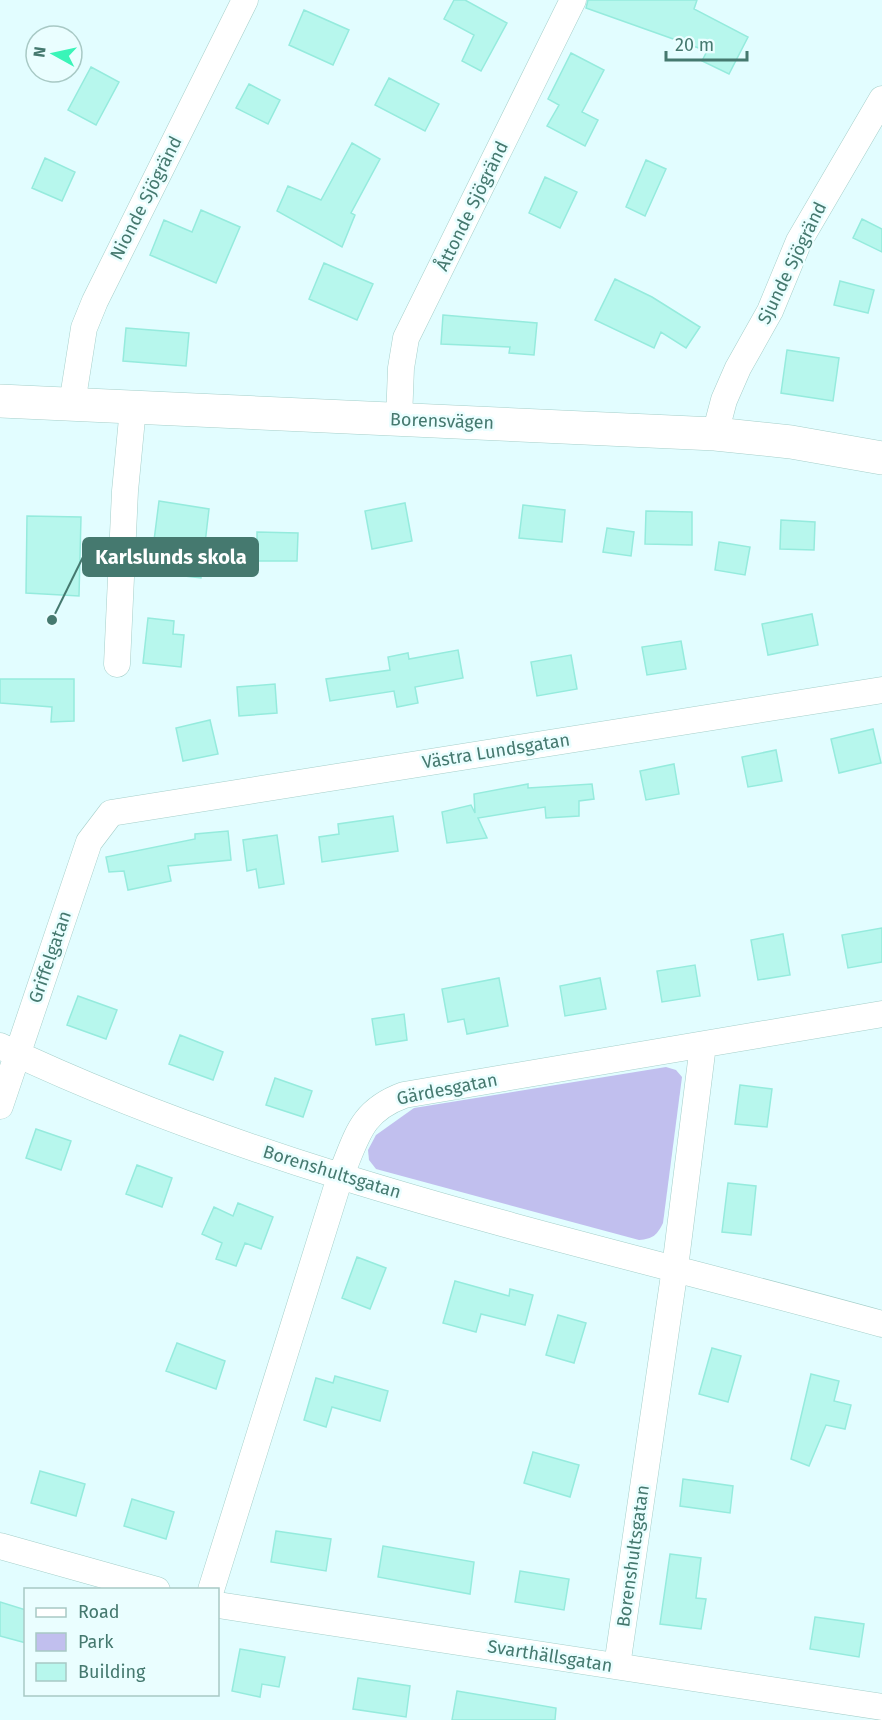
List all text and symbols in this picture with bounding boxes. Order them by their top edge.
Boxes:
north arrow [24,24,84,84]
scale bar [666,24,747,62]
text: 20 m [675,34,714,56]
text: N [29,45,50,59]
street label: Nionde Sjögränd [105,132,187,264]
street label: Åttonde Sjögränd [430,137,513,274]
street label: Sjunde Sjögränd [753,198,831,328]
street label: Borensvägen [390,408,494,434]
callout: Karlslunds skola [83,538,258,576]
text: Karlslunds skola [95,545,247,569]
street label: Västra Lundsgatan [421,728,571,774]
street label: Griffelgatan [24,908,76,1006]
street label: Gärdesgatan [395,1068,499,1110]
street label: Borenshultsgatan [260,1141,404,1203]
street label: Borenshultsgatan [612,1483,654,1629]
legend [24,1588,219,1696]
text: Road [78,1601,120,1623]
text: Park [78,1631,114,1653]
street label: Svarthällsgatan [486,1635,614,1677]
text: Building [78,1661,146,1683]

